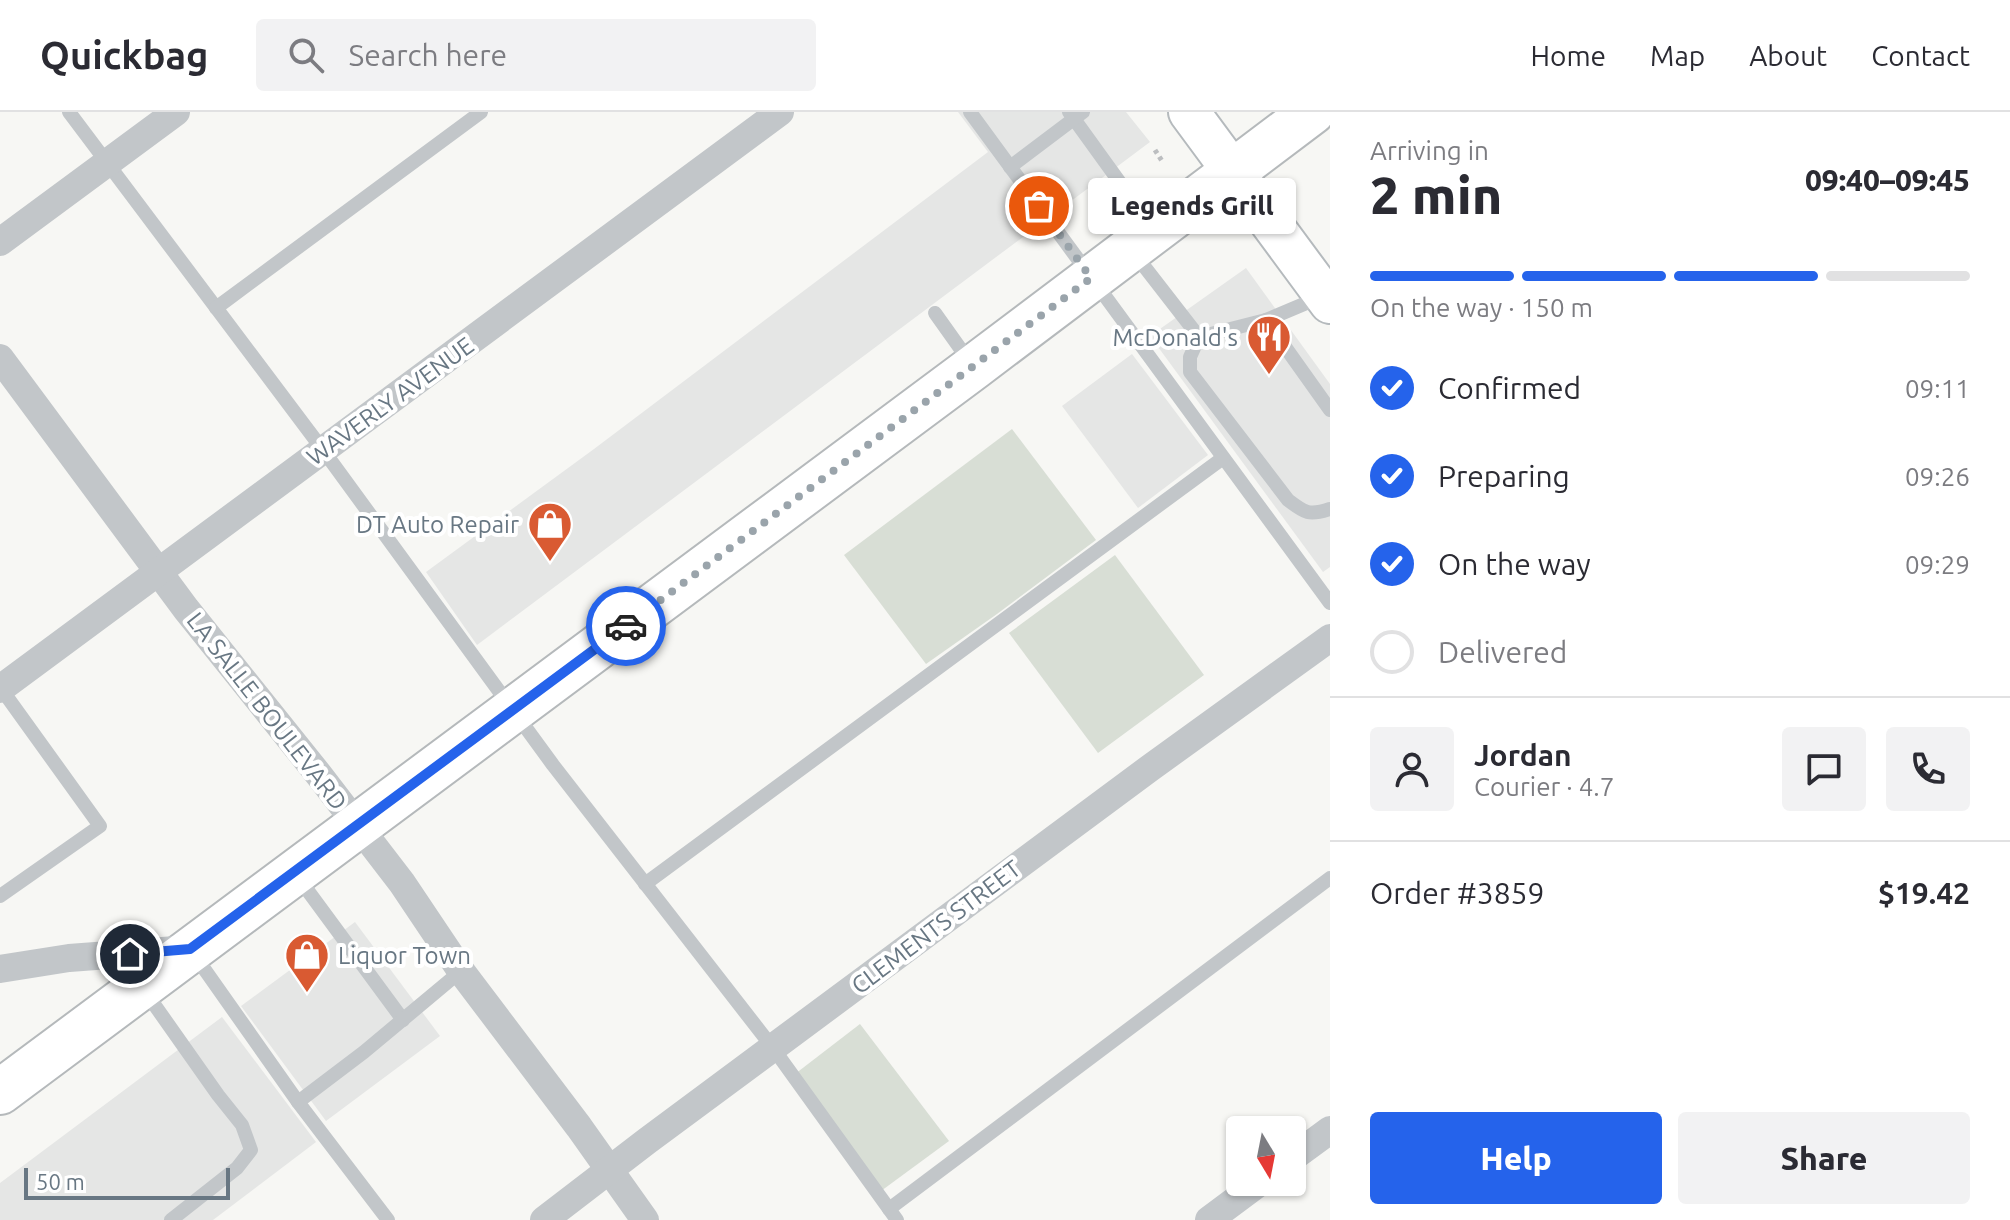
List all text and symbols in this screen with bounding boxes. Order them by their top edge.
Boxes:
search box [256,19,816,91]
icon: search [284,33,328,77]
text: Quickbag [40,34,208,76]
text: Search here [348,38,507,72]
text: Home [1531,40,1606,71]
text: Map [1650,40,1705,71]
text: About [1749,40,1827,71]
text: Contact [1871,40,1970,71]
text: Arriving in [1370,136,1489,165]
text: 09:40–09:45 [1805,163,1970,197]
text: 2 min [1370,166,1502,224]
pin [1005,172,1073,240]
callout: Legends Grill [1087,178,1295,234]
icon: bag [1017,184,1061,228]
text: Legends Grill [1110,191,1274,220]
text: On the way · 150 m [1370,293,1593,322]
restaurant icon: McDonald's [1245,313,1293,376]
place label: McDonald's [1112,324,1238,351]
street label: WAVERLY AVENUE [302,332,478,470]
icon: check [1370,366,1414,410]
text: Confirmed [1438,371,1581,405]
text: 09:11 [1905,374,1970,403]
icon: check [1370,454,1414,498]
text: Preparing [1438,459,1570,493]
text: 09:26 [1905,462,1970,491]
shop icon: DT Auto Repair [526,500,574,563]
place label: DT Auto Repair [356,511,519,538]
icon: check [1370,542,1414,586]
text: On the way [1438,547,1591,581]
text: 09:29 [1905,550,1970,579]
courier [586,586,666,666]
icon: car [604,604,648,648]
street label: LA SALLE BOULEVARD [182,607,352,815]
text: Delivered [1438,635,1567,669]
button: person [1370,727,1454,811]
button: chat [1782,727,1866,811]
button: phone [1886,727,1970,811]
text: Jordan [1474,738,1572,772]
text: Courier · 4.7 [1474,772,1614,801]
street label: CLEMENTS STREET [846,855,1026,999]
text: Order #3859 [1370,876,1544,910]
text: $19.42 [1878,876,1970,910]
pin [96,920,164,988]
shop icon: Liquor Town [283,931,331,994]
icon: home [108,932,152,976]
place label: Liquor Town [338,942,471,969]
button: Help [1370,1112,1662,1204]
button: Share [1678,1112,1970,1204]
north arrow [1226,1116,1306,1196]
map controls [1226,1116,1306,1196]
scale bar [24,1164,230,1200]
text: 50 m [36,1169,85,1194]

